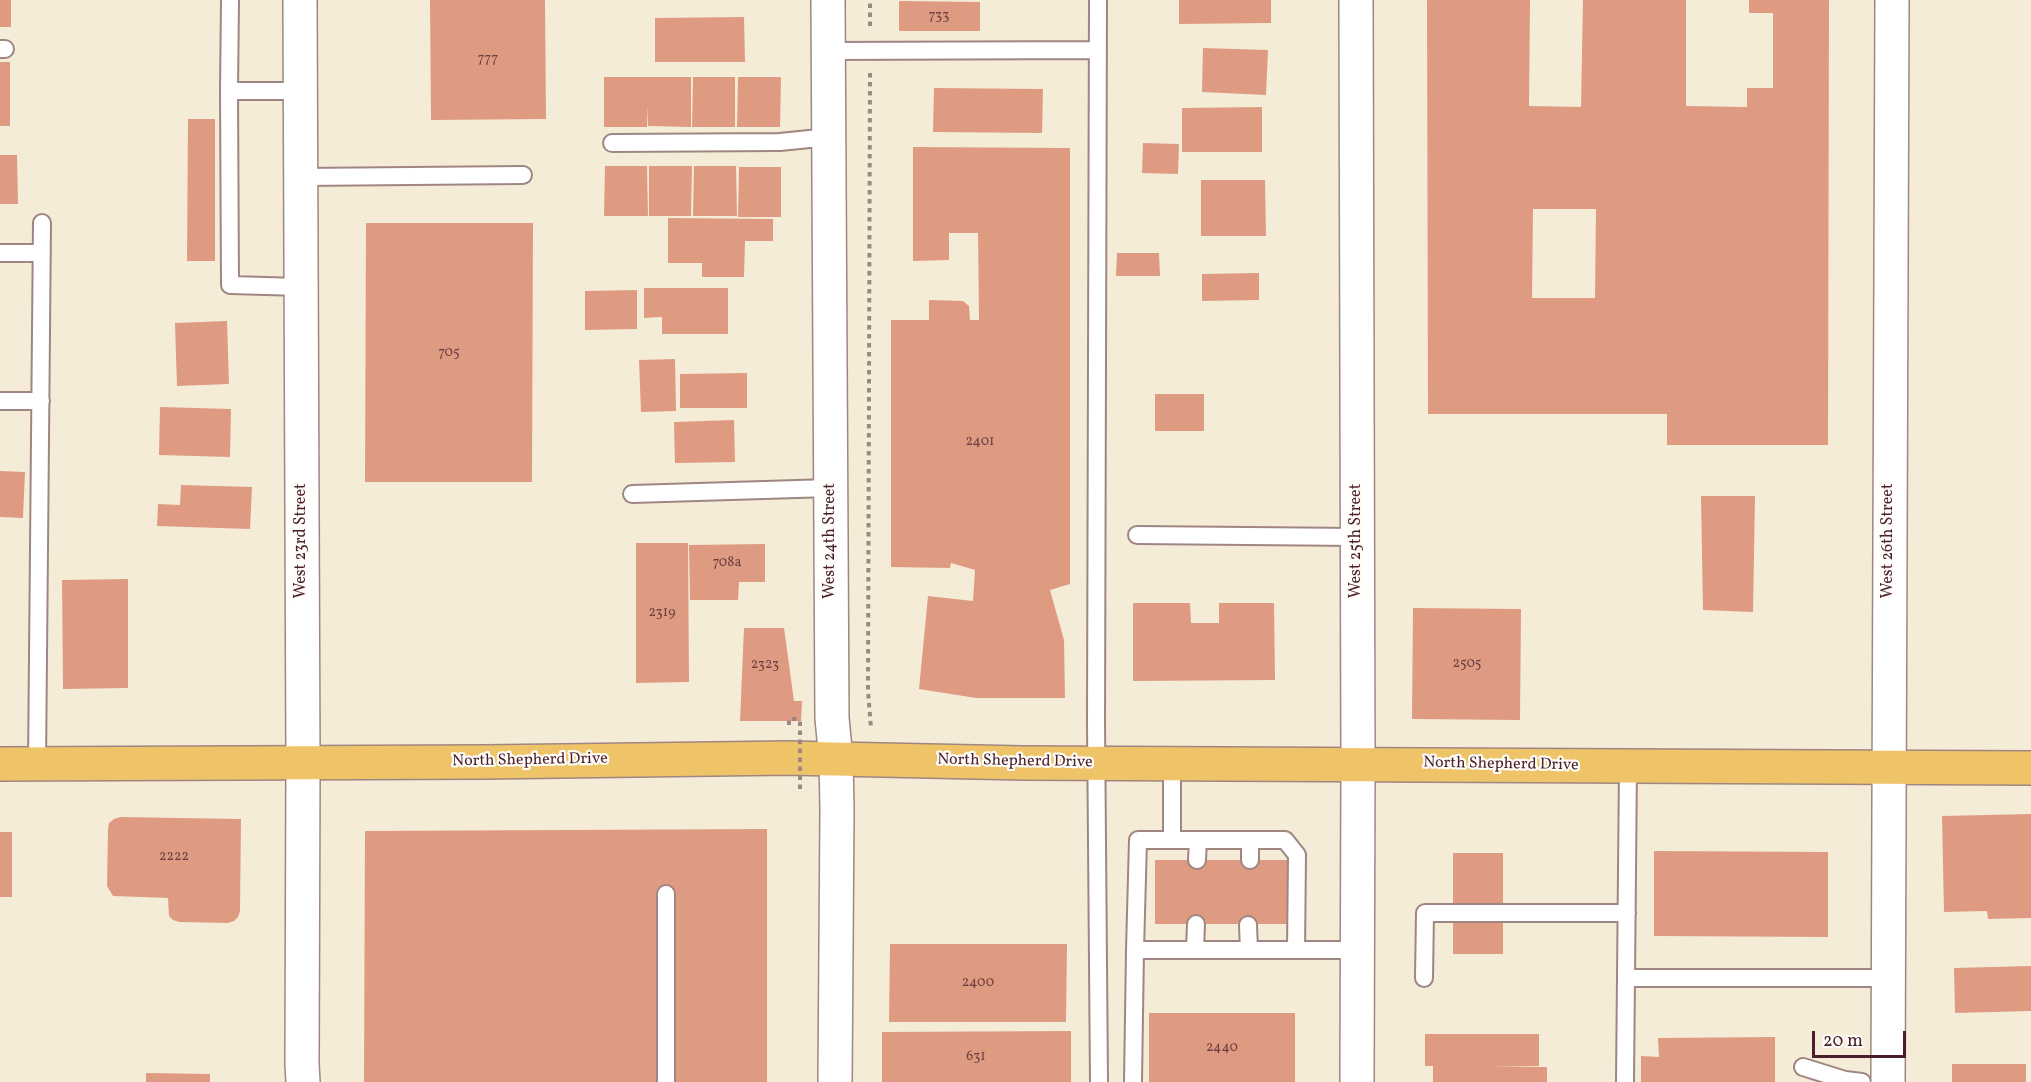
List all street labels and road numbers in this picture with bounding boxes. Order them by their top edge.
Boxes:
street label: West 23rd Street [292,483,312,599]
street label: West 24th Street [821,483,841,599]
street label: West 25th Street [1347,484,1367,598]
street label: West 26th Street [1879,484,1899,598]
street label: North Shepherd Drive [452,750,608,772]
street label: North Shepherd Drive [937,751,1093,773]
street label: North Shepherd Drive [1423,754,1579,776]

